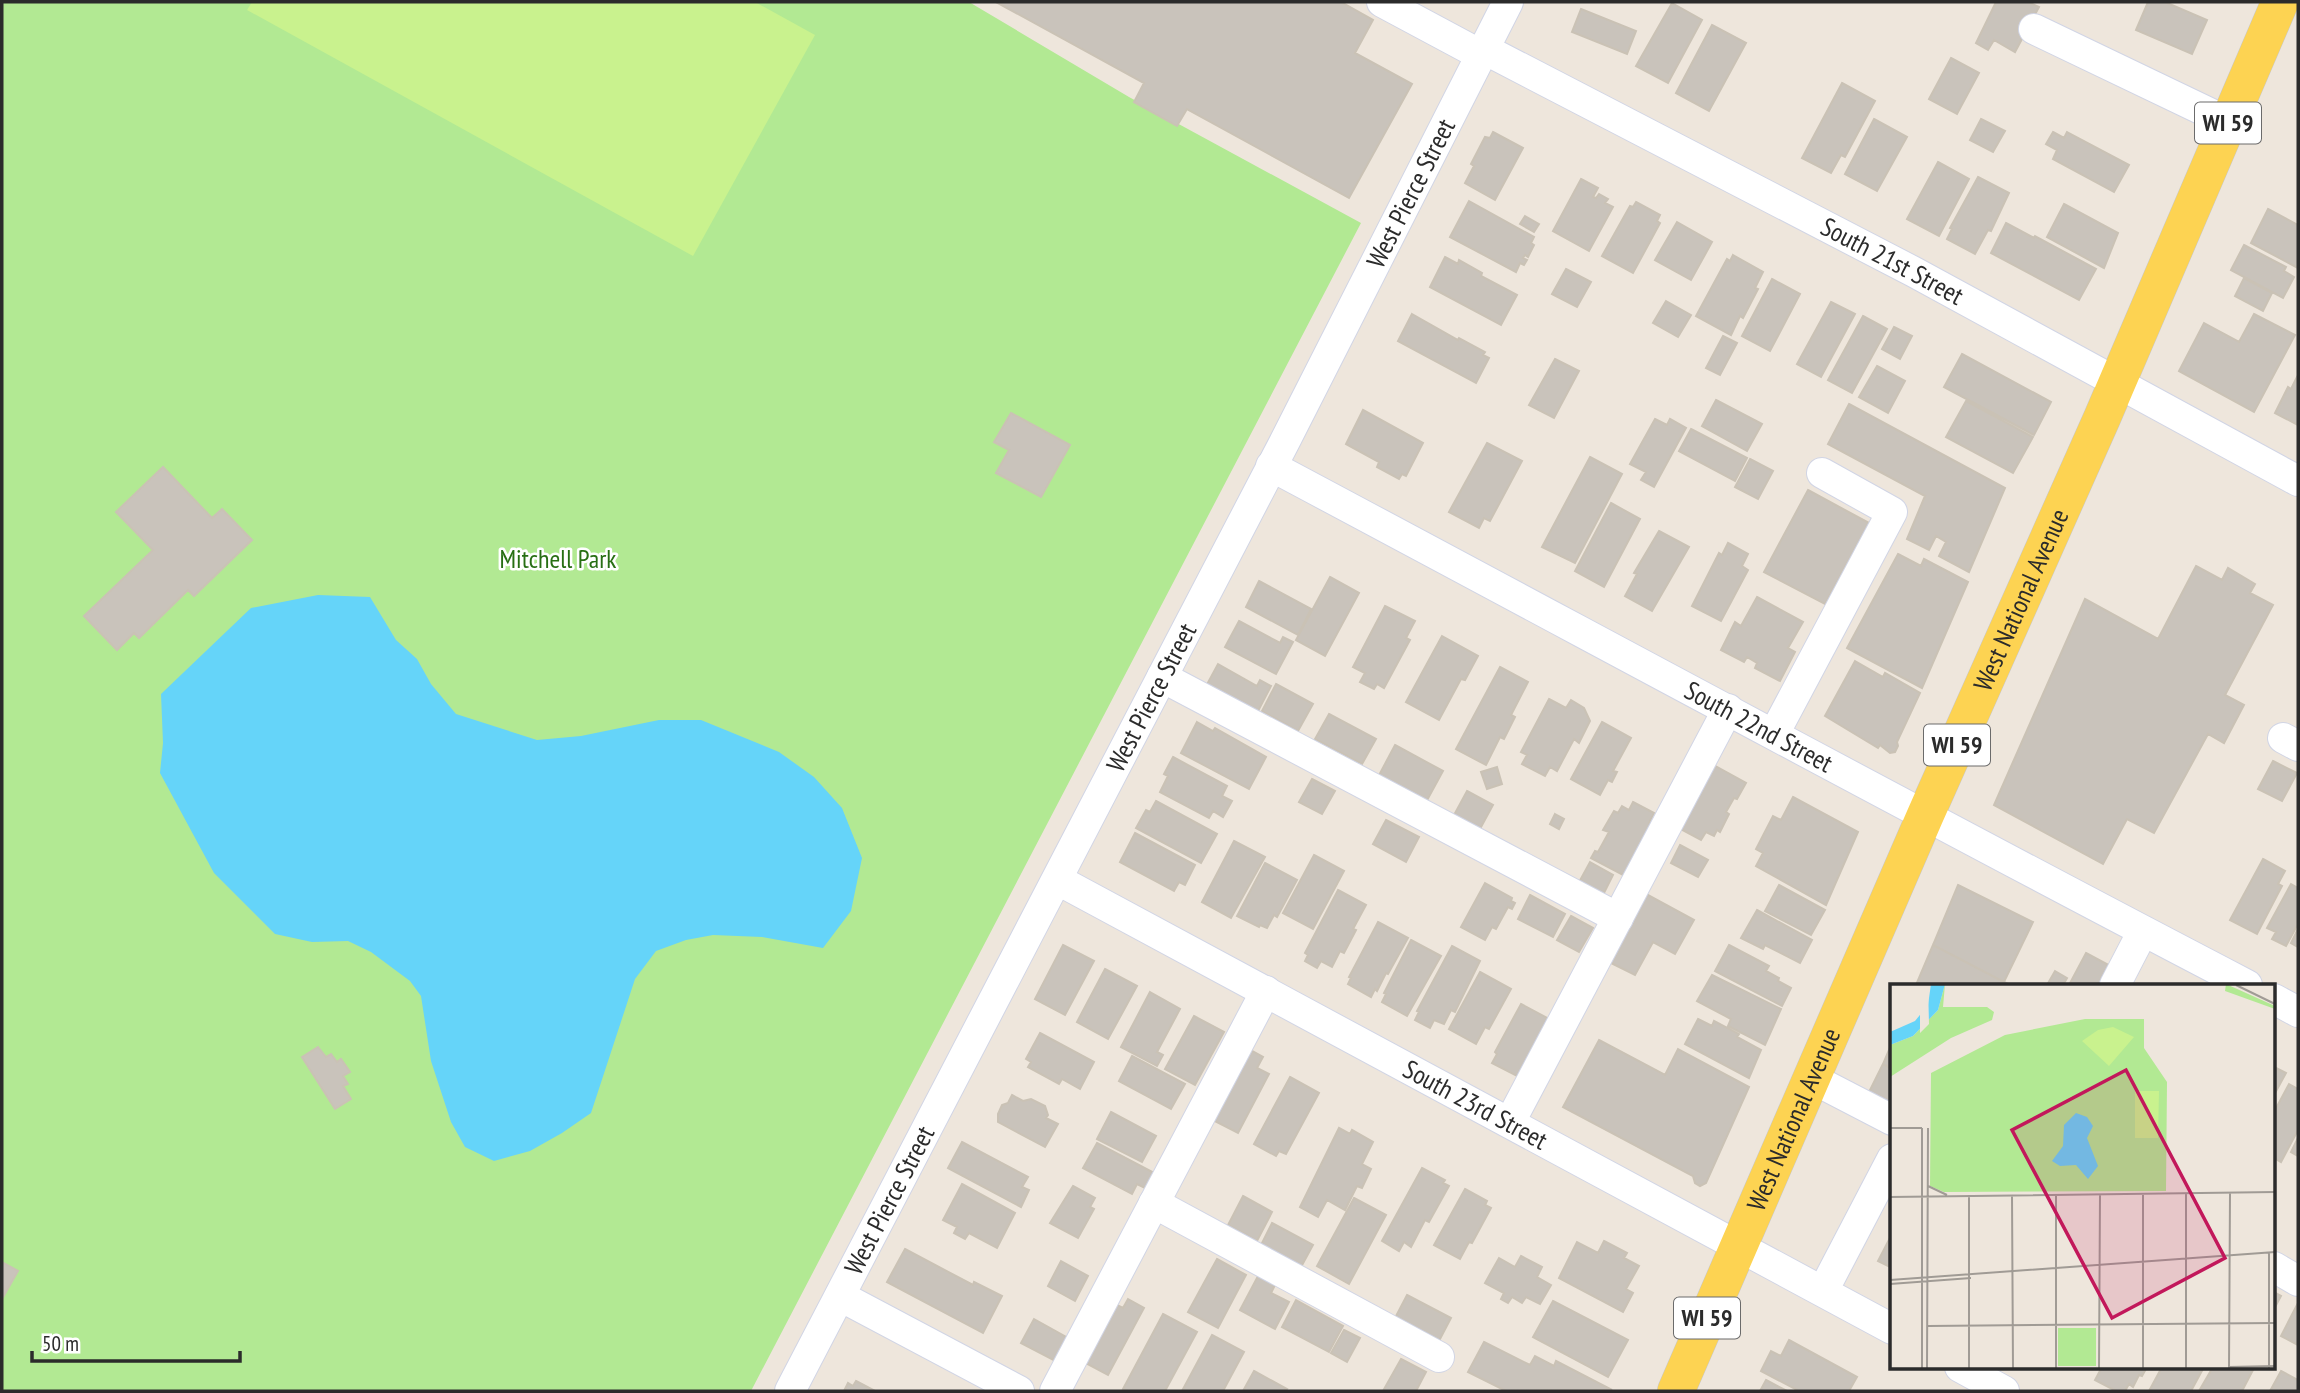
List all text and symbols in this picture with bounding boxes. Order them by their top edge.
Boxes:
road number: WI 59 [2195,103,2261,144]
street label: West Pierce Street [1359,113,1462,273]
street label: South 21st Street [1816,210,1969,312]
street label: West National Avenue [1966,504,2075,696]
park label: Mitchell Park [500,542,616,575]
street label: West Pierce Street [1099,617,1203,777]
street label: South 22nd Street [1679,673,1839,779]
road number: WI 59 [1924,724,1990,766]
inset map [1890,984,2276,1368]
street label: West National Avenue [1739,1023,1847,1216]
street label: South 23rd Street [1398,1052,1553,1156]
street label: West Pierce Street [837,1120,941,1280]
road number: WI 59 [1674,1298,1740,1338]
scale bar [32,1320,240,1364]
text: 50 m [42,1330,79,1357]

